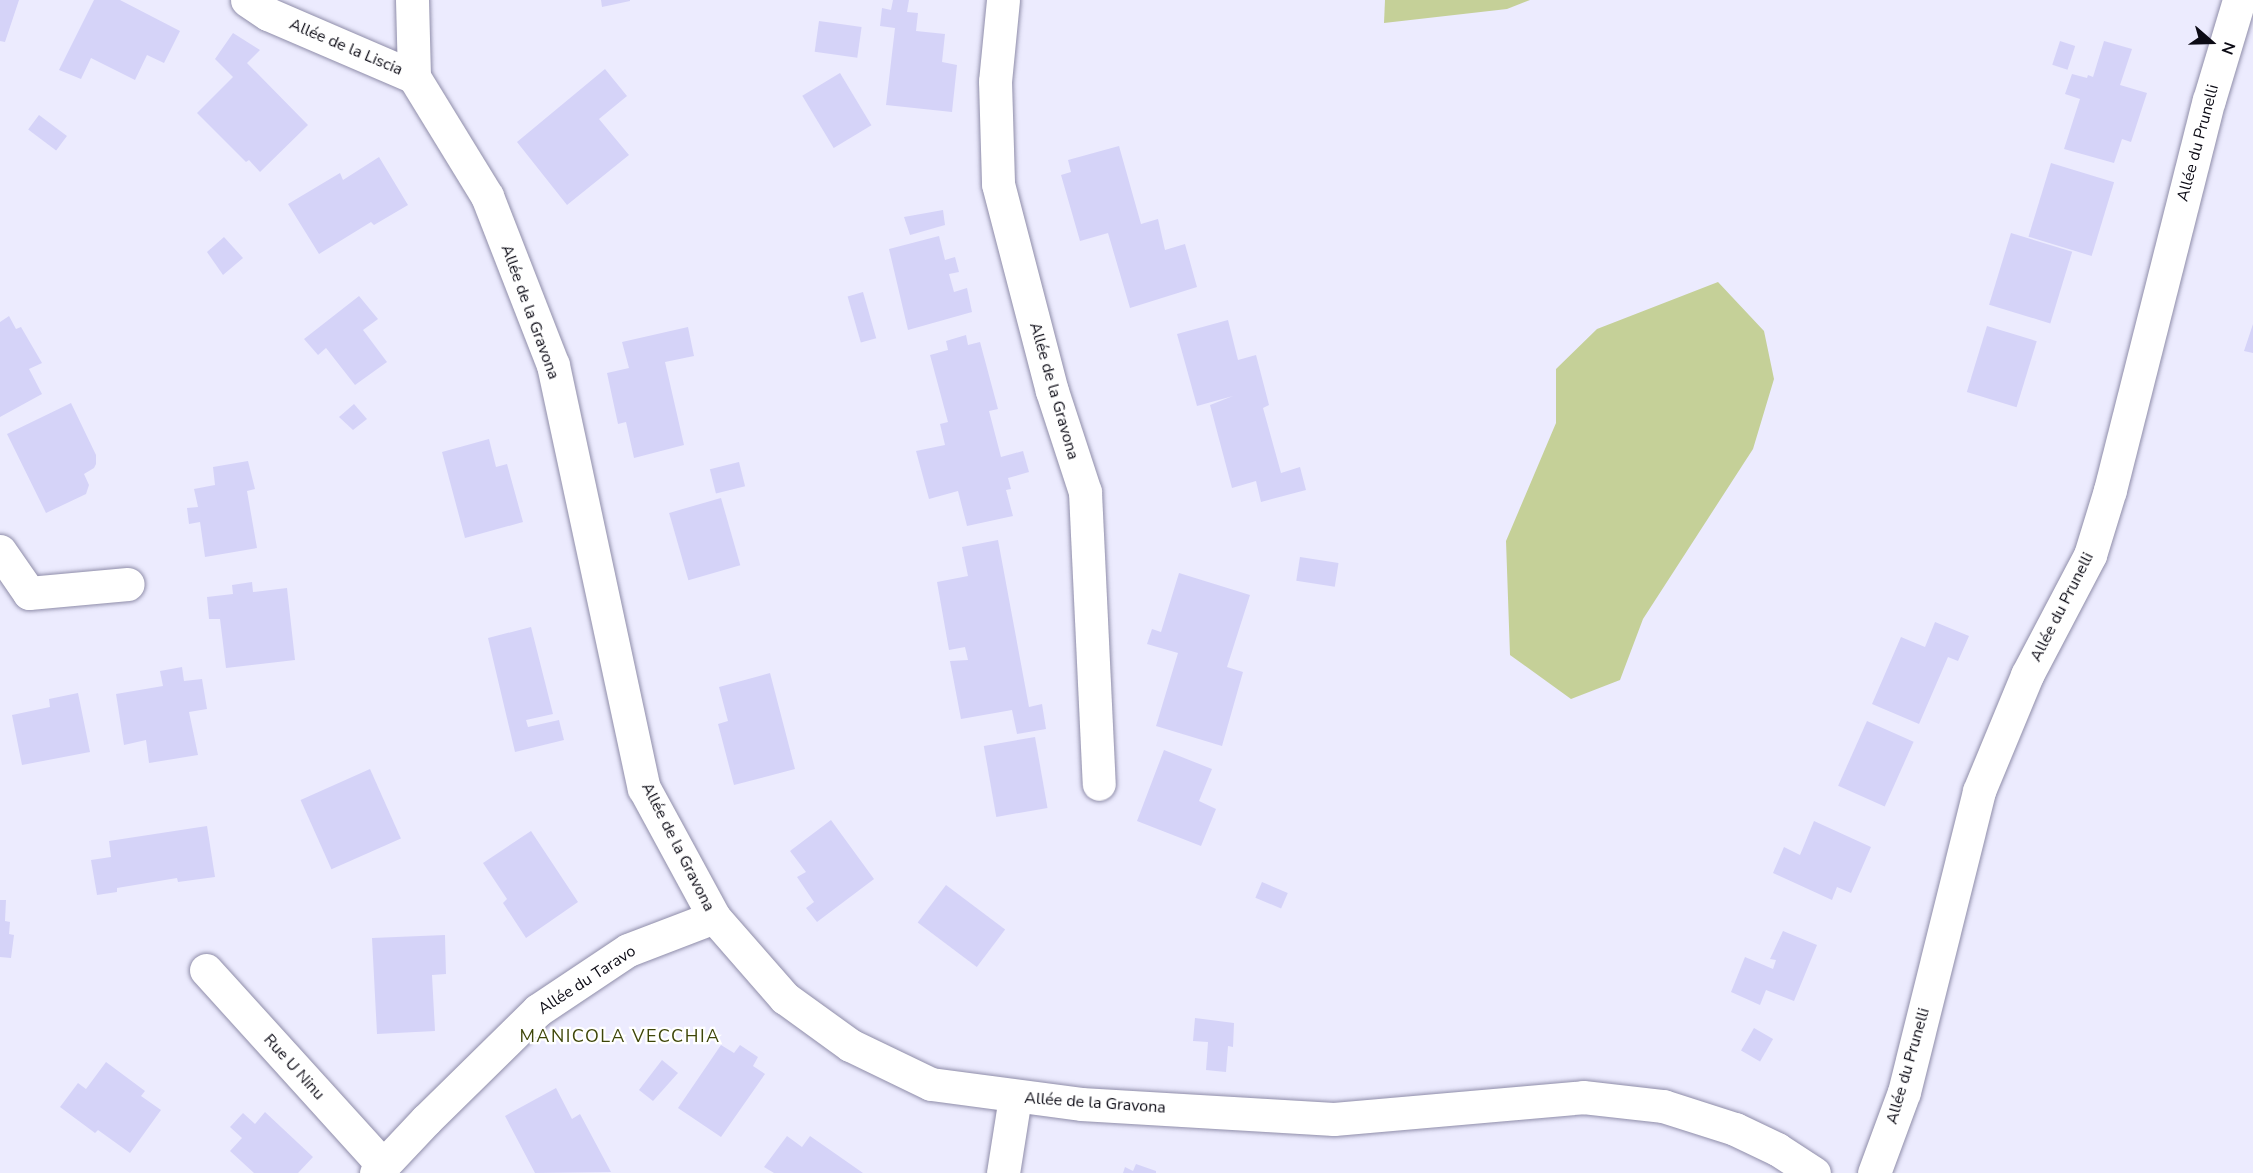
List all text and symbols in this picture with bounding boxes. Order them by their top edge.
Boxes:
north arrow [2181,12,2241,72]
street label: Allée de la Liscia [286,14,406,80]
text: N [2216,39,2240,58]
street label: Allée du Prunelli [2173,83,2223,203]
street label: Allée de la Gravona [497,242,563,382]
street label: Allée de la Gravona [1025,320,1083,462]
street label: Allée du Prunelli [2026,549,2098,665]
street label: Allée de la Gravona [637,780,719,914]
street label: Allée du Taravo [535,941,639,1019]
street label: Allée du Prunelli [1882,1006,1934,1126]
district label: MANICOLA VECCHIA [519,1025,721,1047]
street label: Rue U Ninu [260,1030,328,1104]
street label: Allée de la Gravona [1024,1088,1166,1118]

